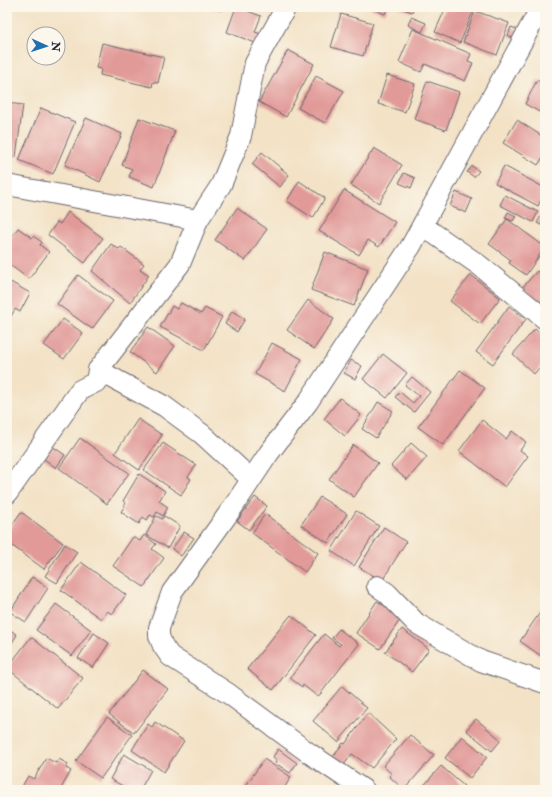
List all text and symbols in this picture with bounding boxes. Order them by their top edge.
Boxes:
north arrow [26,26,66,66]
text: N [49,40,62,53]

